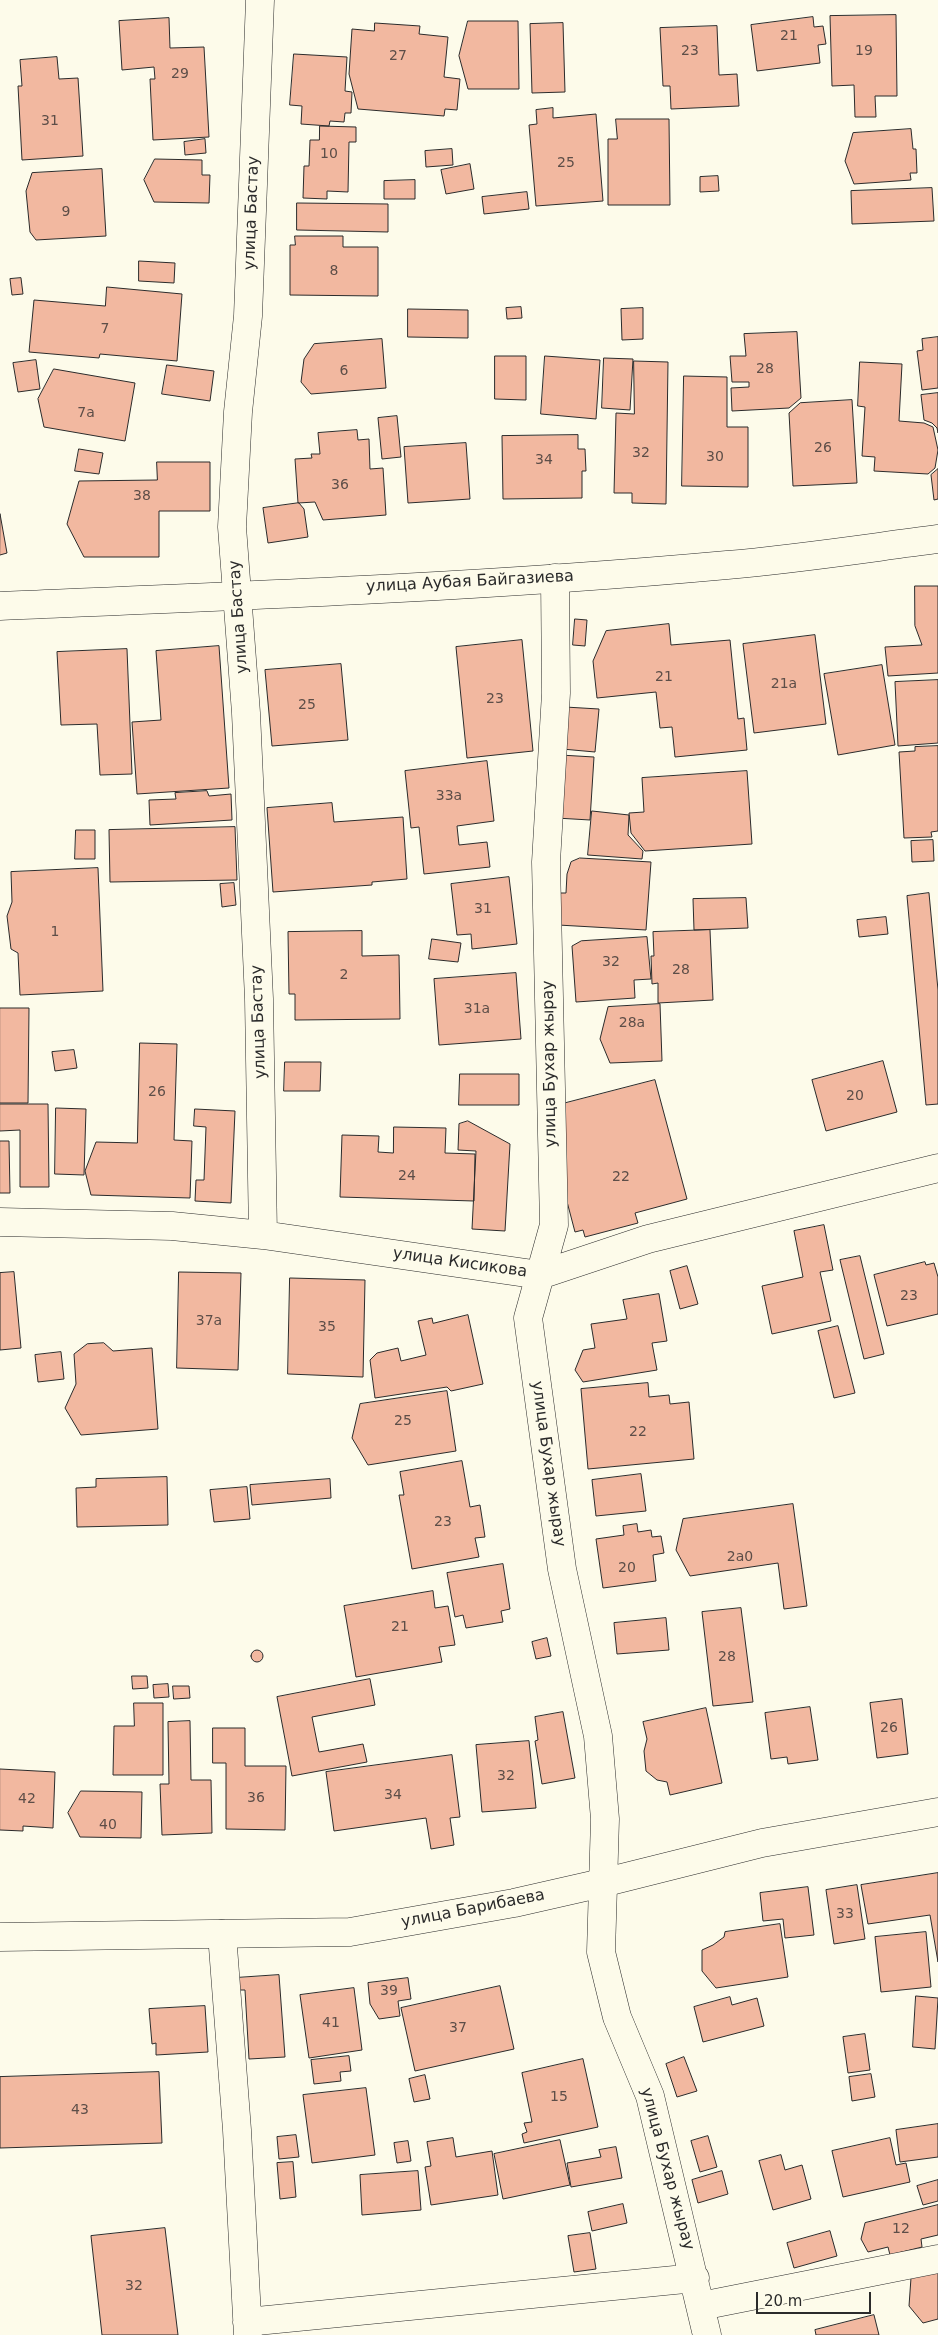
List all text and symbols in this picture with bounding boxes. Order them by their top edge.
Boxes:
house number: 21 [780,28,798,44]
house number: 23 [681,43,699,59]
house number: 19 [855,43,873,59]
house number: 27 [389,48,407,64]
house number: 29 [171,66,189,82]
house number: 31 [41,113,59,129]
house number: 10 [320,146,338,162]
house number: 25 [557,155,575,171]
street label: улица Бастау [240,156,264,270]
house number: 9 [62,204,70,220]
house number: 8 [330,263,338,279]
house number: 7 [101,321,109,337]
house number: 28 [756,361,774,377]
house number: 6 [340,363,348,379]
house number: 7а [77,405,95,421]
house number: 26 [814,440,832,456]
house number: 32 [632,445,650,461]
house number: 30 [706,449,724,465]
house number: 34 [535,452,553,468]
house number: 36 [331,477,349,493]
house number: 38 [133,488,151,504]
street label: улица Бастау [225,559,253,675]
street label: улица Аубая Байгазиева [366,567,574,597]
house number: 21 [655,669,673,685]
house number: 21а [771,676,797,692]
house number: 23 [486,691,504,707]
house number: 25 [298,697,316,713]
house number: 33а [436,788,462,804]
house number: 31 [474,901,492,917]
house number: 1 [51,924,59,940]
house number: 32 [602,954,620,970]
house number: 28 [672,962,690,978]
street label: улица Бастау [247,965,271,1079]
house number: 2 [340,967,348,983]
street label: улица Бухар жырау [539,980,561,1148]
house number: 31а [464,1001,490,1017]
house number: 28а [619,1015,645,1031]
house number: 26 [148,1084,166,1100]
house number: 20 [846,1088,864,1104]
house number: 24 [398,1168,416,1184]
house number: 22 [612,1169,630,1185]
street label: улица Кисикова [392,1244,528,1282]
house number: 23 [900,1288,918,1304]
house number: 37а [196,1313,222,1329]
house number: 35 [318,1319,336,1335]
street label: улица Бухар жырау [527,1380,569,1548]
house number: 25 [394,1413,412,1429]
house number: 22 [629,1424,647,1440]
house number: 23 [434,1514,452,1530]
house number: 2а0 [727,1549,753,1565]
house number: 20 [618,1560,636,1576]
house number: 21 [391,1619,409,1635]
house number: 28 [718,1649,736,1665]
house number: 26 [880,1720,898,1736]
house number: 32 [497,1768,515,1784]
house number: 34 [384,1787,402,1803]
house number: 36 [247,1790,265,1806]
house number: 42 [18,1791,36,1807]
house number: 40 [99,1817,117,1833]
street label: улица Барибаева [400,1886,546,1932]
house number: 33 [836,1906,854,1922]
house number: 39 [380,1983,398,1999]
house number: 41 [322,2015,340,2031]
house number: 37 [449,2020,467,2036]
street label: улица Бухар жырау [636,2086,698,2252]
house number: 15 [550,2089,568,2105]
house number: 43 [71,2102,89,2118]
house number: 12 [892,2221,910,2237]
house number: 32 [125,2278,143,2294]
scale bar [758,2282,873,2314]
text: 20 m [764,2292,802,2310]

